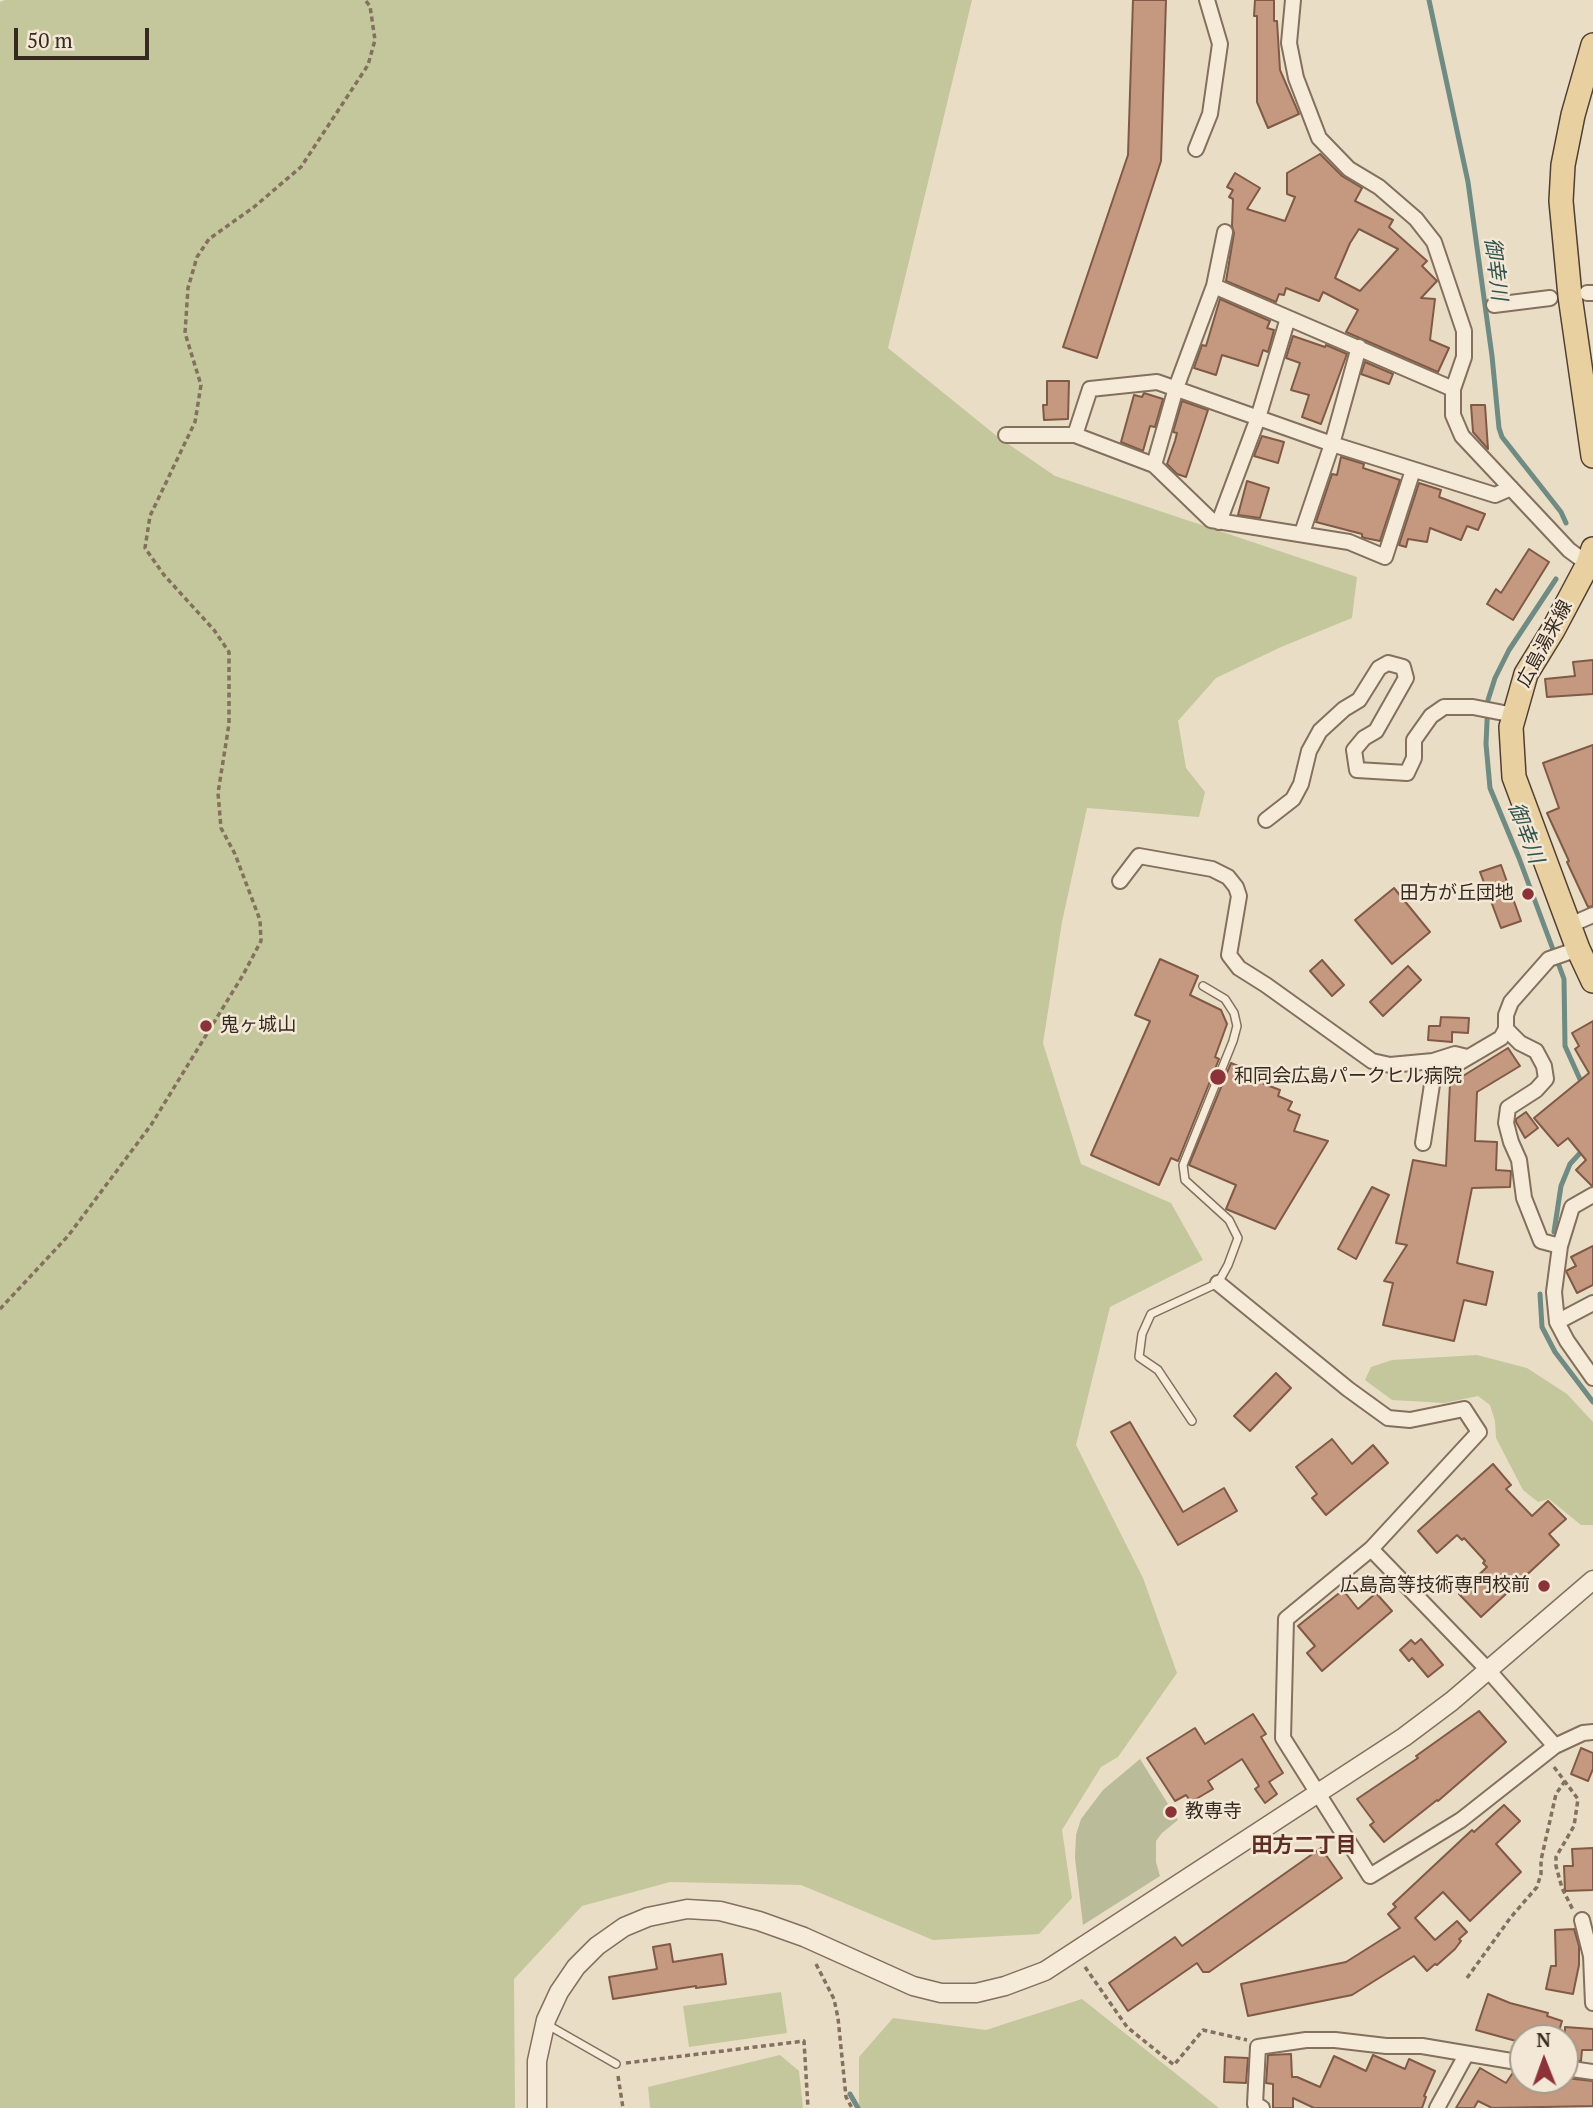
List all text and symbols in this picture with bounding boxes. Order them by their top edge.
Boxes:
scale bar [18,14,152,58]
text: 50 m [27,26,73,54]
water label: 御幸川 [1479,236,1511,302]
street label: 広島湯来線 [1513,597,1577,691]
water label: 御幸川 [1502,799,1548,867]
place label: 田方が丘団地 [1400,883,1514,905]
marker: 田方が丘団地 [1520,886,1536,902]
place label: 鬼ヶ城山 [220,1015,296,1037]
marker: 鬼ヶ城山 [198,1018,214,1034]
place label: 和同会広島パークヒル病院 [1234,1066,1462,1088]
marker: 和同会広島パークヒル病院 [1208,1067,1228,1087]
place label: 広島高等技術専門校前 [1340,1575,1530,1597]
marker: 広島高等技術専門校前 [1536,1578,1552,1594]
place label: 教専寺 [1185,1801,1242,1823]
marker: 教専寺 [1163,1804,1179,1820]
district label: 田方二丁目 [1252,1833,1356,1859]
north arrow [1509,2024,1579,2094]
text: N [1536,2027,1551,2052]

